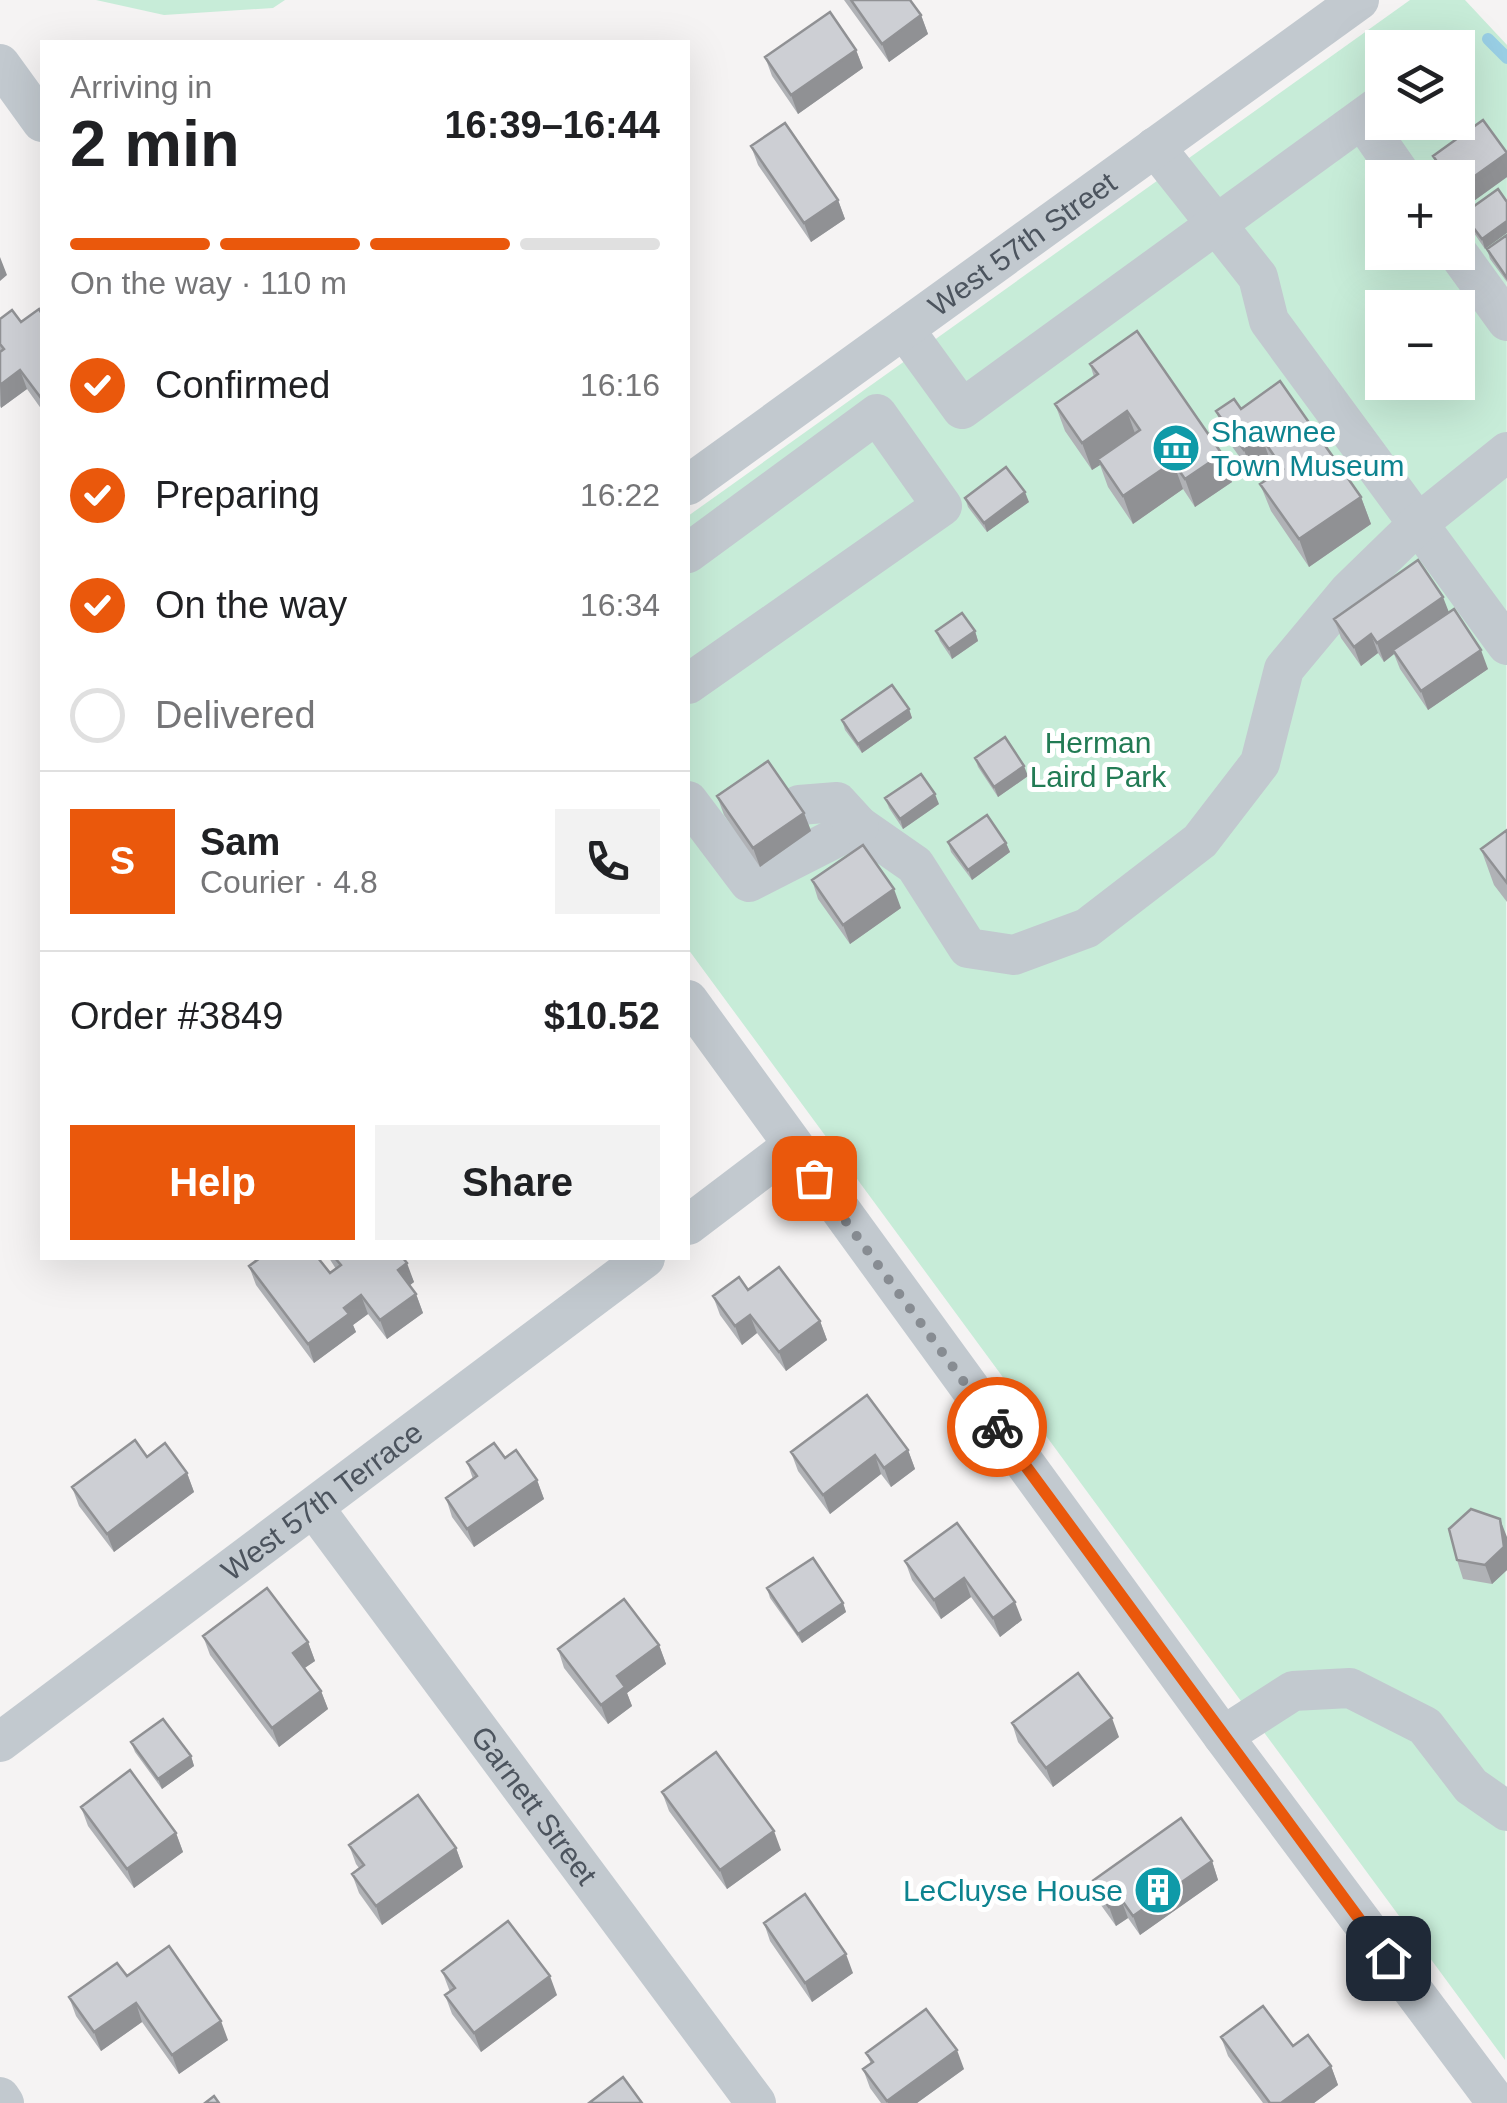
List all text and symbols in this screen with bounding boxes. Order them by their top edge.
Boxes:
map controls [1365,30,1475,400]
button: layers [1365,30,1475,140]
text: Arriving in [70,69,212,105]
text: 16:39–16:44 [444,104,660,146]
text: 2 min [70,107,240,180]
button: + [1365,160,1475,270]
street label: West 57th Street [922,165,1122,322]
text: On the way · 110 m [70,265,347,301]
button: − [1365,290,1475,400]
icon: check [70,358,125,413]
text: Confirmed [155,364,330,406]
text: 16:16 [580,367,660,403]
place label: Shawnee Town Museum [1211,415,1404,482]
museum icon: Shawnee Town Museum [1150,422,1202,474]
icon: check [70,468,125,523]
text: Preparing [155,474,320,516]
text: 16:22 [580,477,660,513]
icon: check [70,578,125,633]
text: On the way [155,584,347,626]
text: 16:34 [580,587,660,623]
text: Delivered [155,694,316,736]
park label: Herman Laird Park [1030,726,1167,793]
button: phone [555,809,660,914]
text: Sam [200,821,280,863]
text: S [110,840,135,882]
text: Courier · 4.8 [200,864,378,900]
text: Order #3849 [70,995,283,1037]
text: $10.52 [544,995,660,1037]
button: Help [70,1125,355,1240]
button: Share [375,1125,660,1240]
pin [772,1136,857,1221]
icon: bag [787,1151,842,1206]
courier [947,1377,1047,1477]
icon: bike [970,1400,1025,1455]
street label: West 57th Terrace [215,1415,428,1587]
street label: Garnett Street [465,1720,604,1891]
building icon: LeCluyse House [1132,1864,1184,1916]
place label: LeCluyse House [903,1874,1123,1907]
pin [1346,1916,1431,2001]
icon: home [1361,1931,1416,1986]

